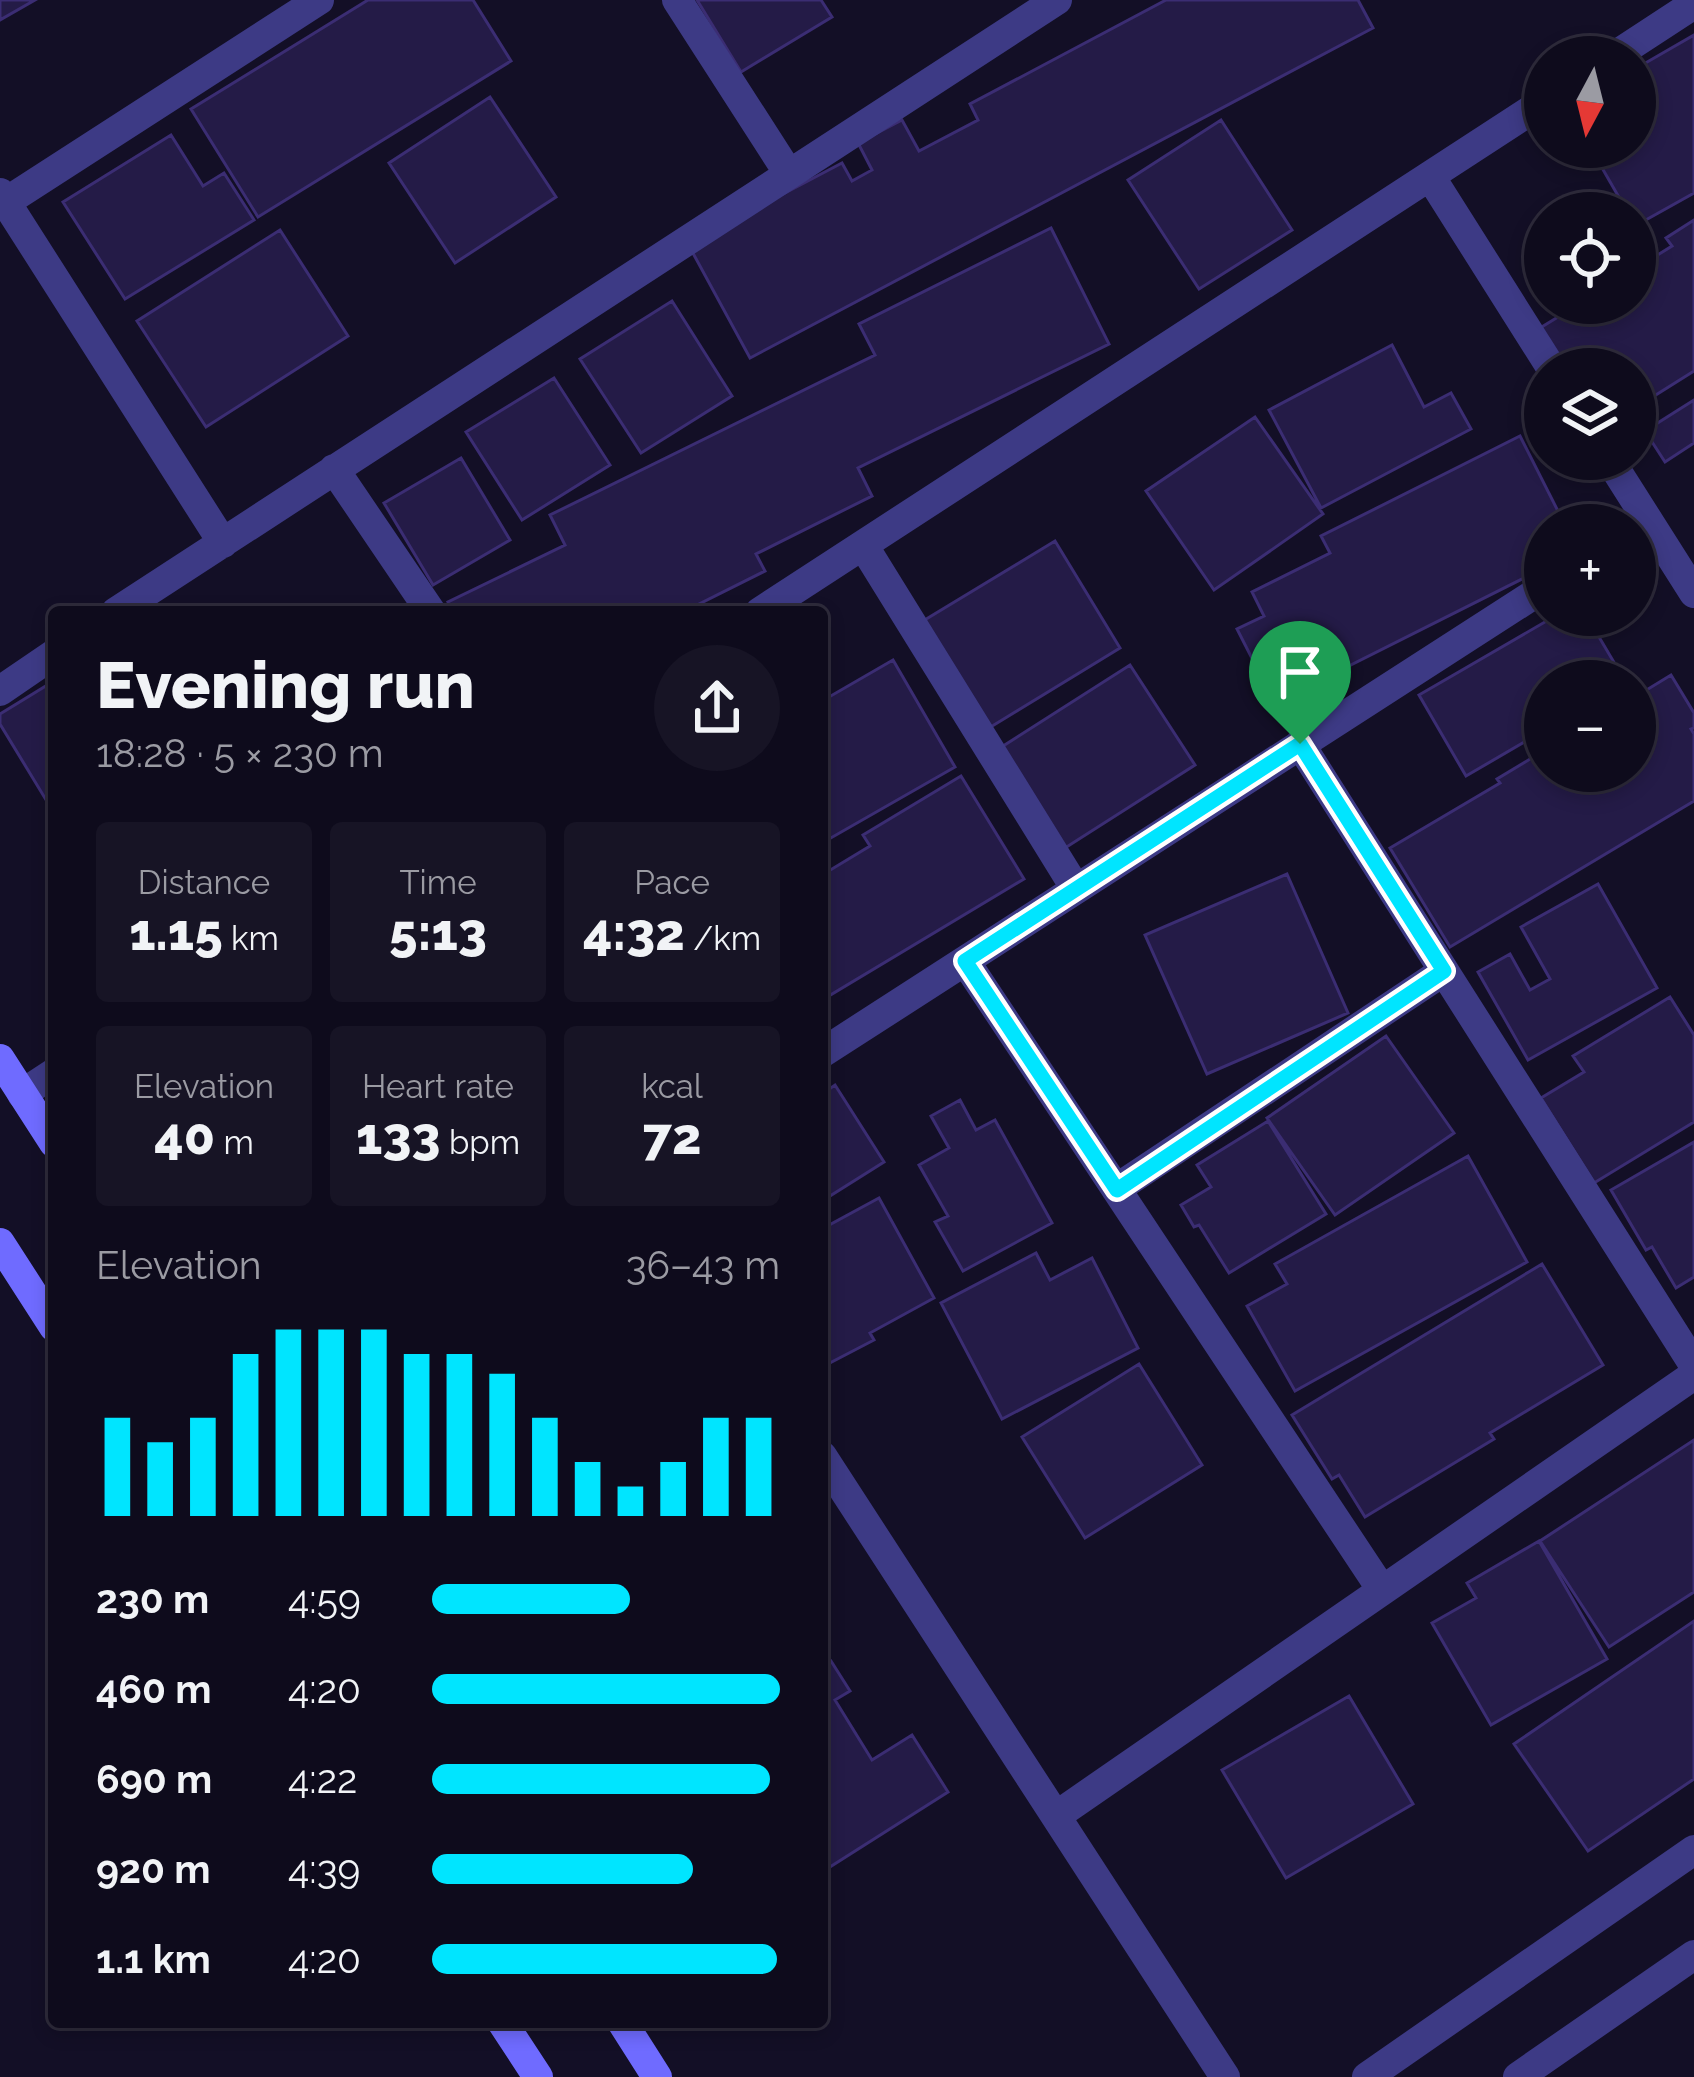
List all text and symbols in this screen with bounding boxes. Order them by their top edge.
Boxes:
north arrow [1524,36,1656,168]
map controls [1524,36,1656,792]
button: locate [1524,192,1656,324]
button: layers [1524,348,1656,480]
button: + [1524,504,1656,636]
pin [1249,621,1351,744]
icon: arrive [1267,639,1333,705]
button: share [654,645,780,771]
text: Evening run [96,646,475,723]
button: − [1524,660,1656,792]
text: 18:28 · 5 × 230 m [96,730,384,776]
text: Distance [138,863,270,902]
text: Time [399,863,477,902]
text: Pace [634,863,710,902]
text: 1.15 [129,902,223,962]
text: 5:13 [389,902,487,962]
text: 4:32 [583,902,685,962]
text: km [223,919,279,958]
text: /km [685,919,761,958]
text: Elevation [134,1067,274,1106]
text: Heart rate [362,1067,514,1106]
text: kcal [641,1067,703,1106]
text: 40 [154,1106,215,1166]
text: 133 [356,1106,441,1166]
text: 72 [643,1106,701,1166]
text: m [215,1123,254,1162]
text: bpm [441,1123,520,1162]
text: Elevation [96,1242,262,1288]
text: 36–43 m [626,1242,780,1288]
text: 230 m [96,1576,209,1622]
text: 4:59 [288,1576,361,1622]
text: 460 m [96,1666,212,1712]
text: 4:20 [288,1666,361,1712]
text: 690 m [96,1756,212,1802]
text: 4:22 [288,1756,357,1802]
text: 920 m [96,1846,211,1892]
text: 4:39 [288,1846,360,1892]
text: 1.1 km [96,1936,211,1982]
text: 4:20 [288,1936,361,1982]

